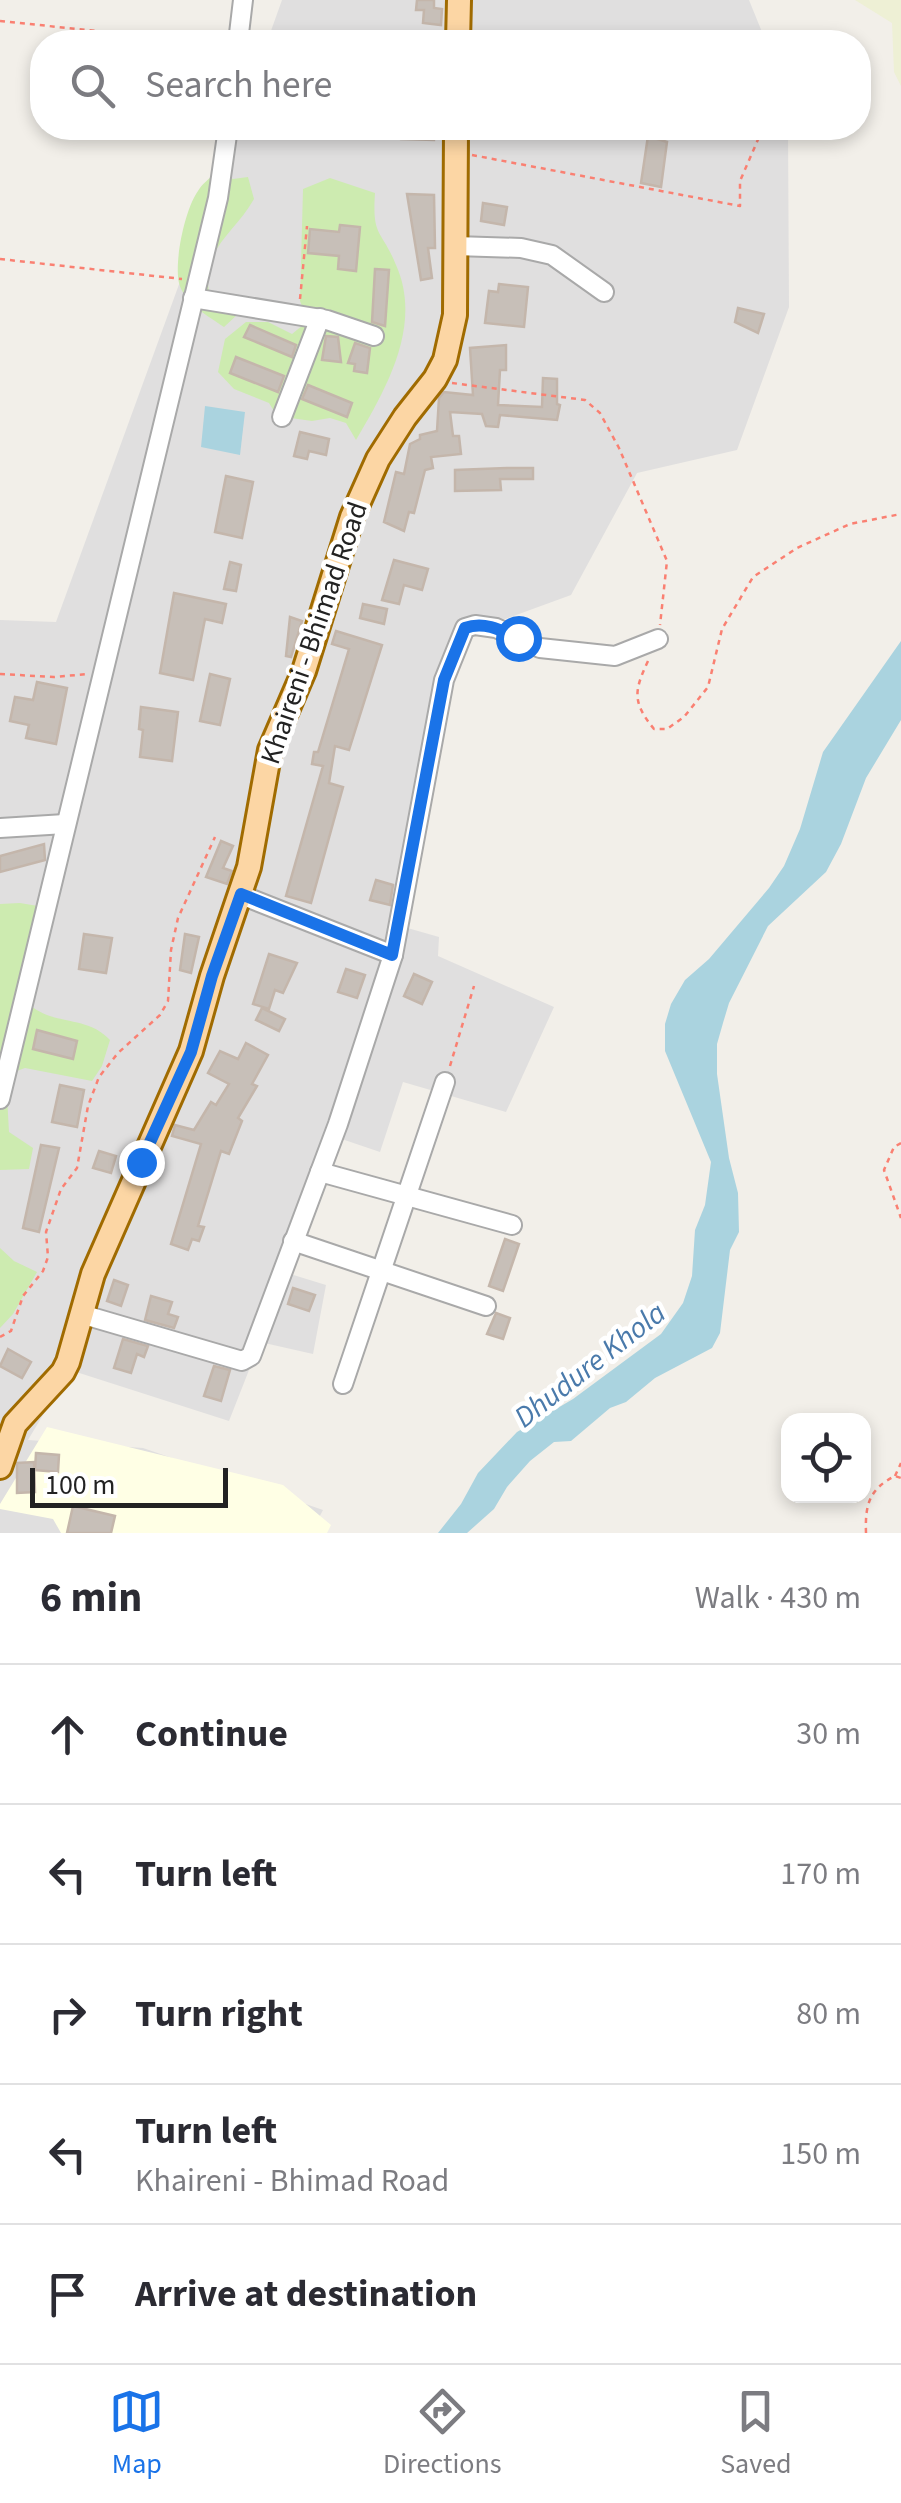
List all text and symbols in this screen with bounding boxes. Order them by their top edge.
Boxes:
search box [30,30,871,140]
icon: search [65,58,120,113]
text: Search here [145,58,332,112]
street label: Khaireni - Bhimad Road [250,496,378,770]
route start [496,616,542,662]
route end [119,1140,165,1186]
water label: Dhudure Khola [505,1292,675,1438]
map controls [781,1413,871,1503]
button: locate [781,1413,871,1503]
scale bar [30,1463,228,1508]
text: 100 m [45,1465,116,1505]
text: 6 min [40,1568,142,1628]
text: Walk · 430 m [695,1575,861,1621]
icon: ahead [40,1707,95,1762]
text: Continue [135,1707,288,1761]
text: 30 m [796,1711,861,1757]
icon: left [40,1847,95,1902]
text: Turn left [135,1847,277,1901]
text: 170 m [780,1851,861,1897]
icon: right [40,1987,95,2042]
text: Turn right [135,1987,303,2041]
text: 80 m [796,1991,861,2037]
text: Turn left [135,2104,277,2158]
icon: left [40,2127,95,2182]
text: 150 m [780,2131,861,2177]
text: Khaireni - Bhimad Road [135,2158,449,2204]
icon: arrive [40,2267,95,2322]
text: Arrive at destination [135,2267,477,2321]
tab: Map [109,2384,164,2484]
tab: Directions [383,2384,502,2484]
tab: Saved [720,2384,792,2484]

